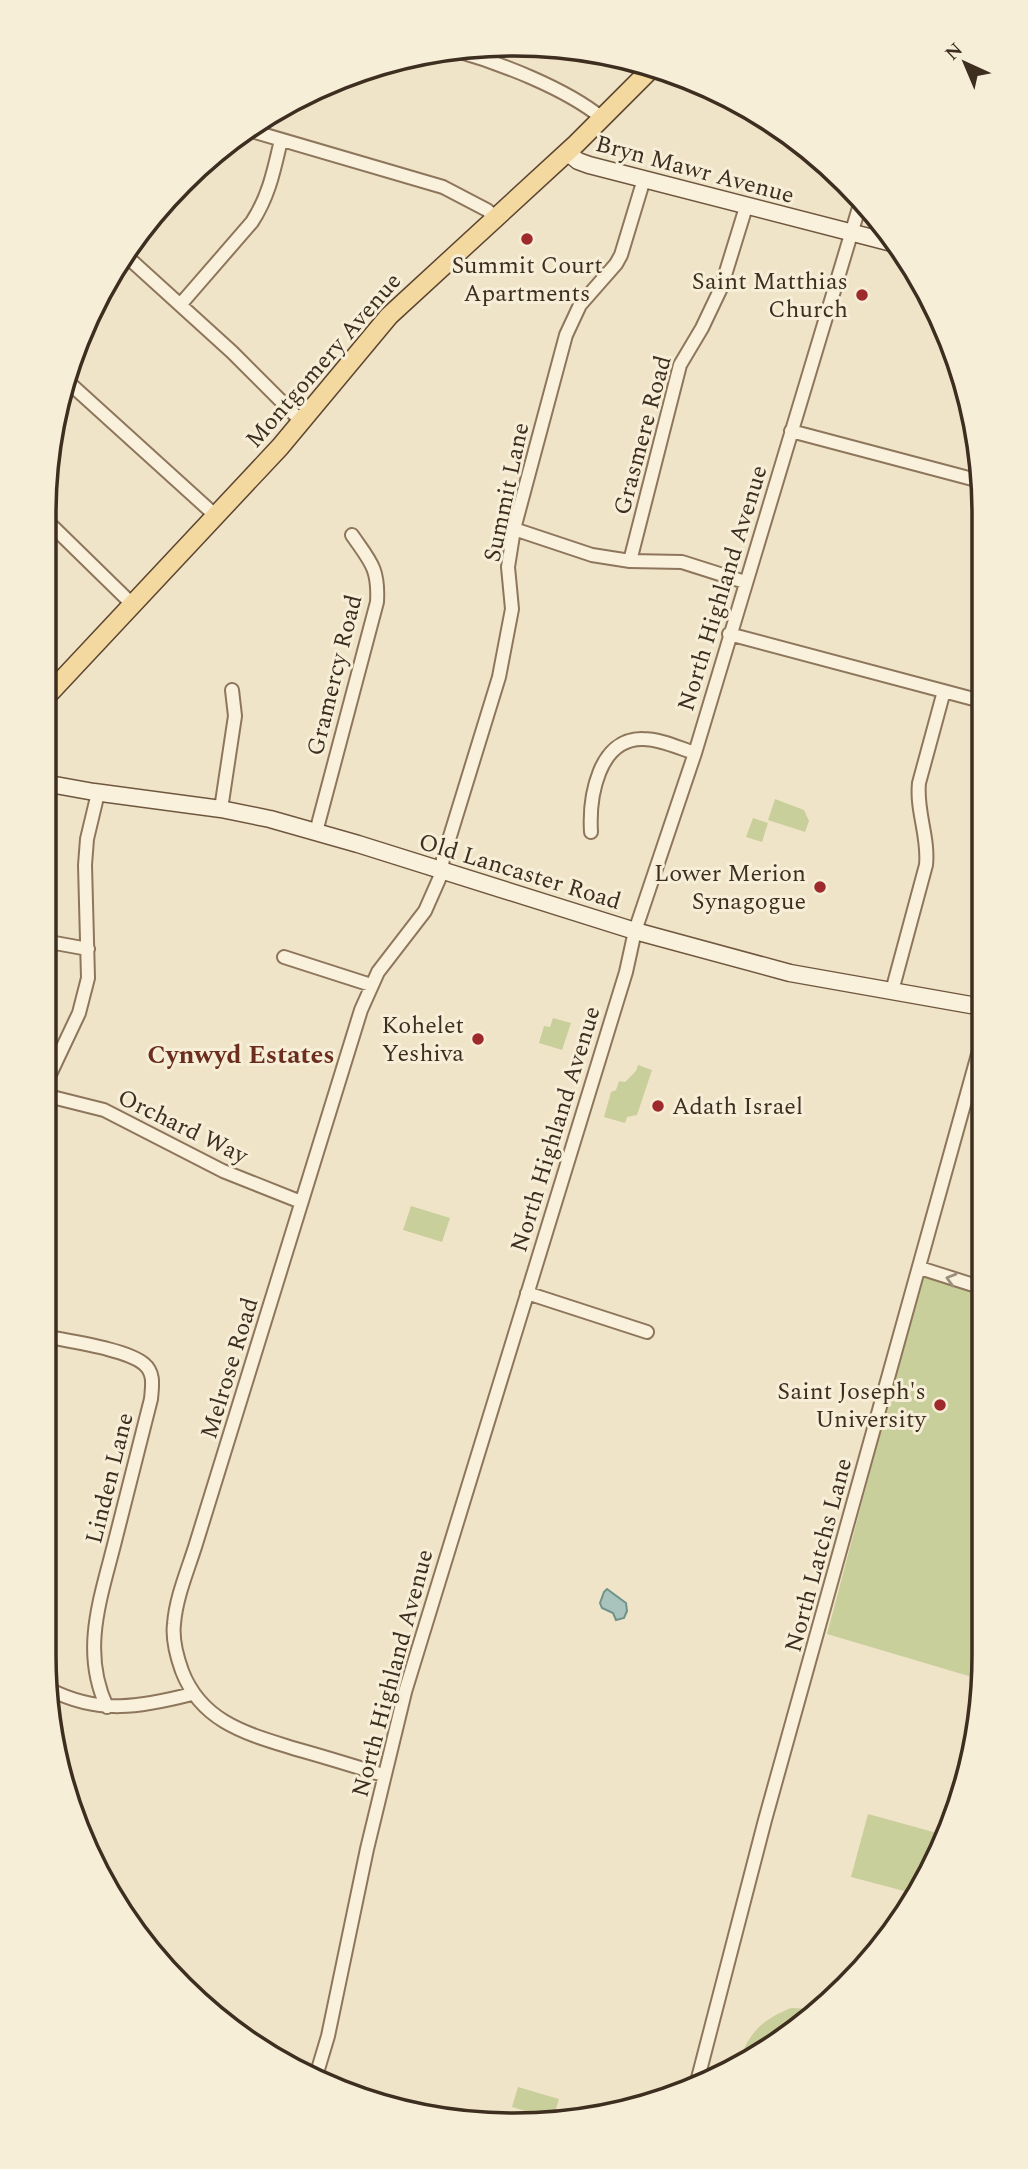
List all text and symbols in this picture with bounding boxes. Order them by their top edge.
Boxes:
north arrow [930,28,1000,98]
text: N [939,36,970,68]
street label: Bryn Mawr Avenue [591,126,798,214]
marker: Summit Court Apartments [519,231,535,247]
place label: Summit Court Apartments [451,248,603,312]
place label: Saint Matthias Church [692,264,848,328]
street label: Montgomery Avenue [237,265,410,457]
marker: Saint Matthias Church [854,287,870,303]
street label: Grasmere Road [604,351,682,519]
street label: Summit Lane [475,419,539,565]
street label: North Highland Avenue [668,461,777,716]
street label: Gramercy Road [298,591,372,760]
street label: Old Lancaster Road [414,824,625,920]
place label: Lower Merion Synagogue [654,856,806,920]
marker: Lower Merion Synagogue [812,879,828,895]
street label: North Highland Avenue [501,1002,610,1257]
place label: Kohelet Yeshiva [382,1008,464,1072]
marker: Kohelet Yeshiva [470,1031,486,1047]
district label: Cynwyd Estates [147,1035,335,1075]
street label: Orchard Way [111,1080,255,1175]
place label: Adath Israel [672,1089,803,1125]
marker: Adath Israel [650,1098,666,1114]
one-way arrow [945,1272,957,1287]
street label: Melrose Road [191,1293,269,1443]
place label: Saint Joseph's University [777,1374,927,1438]
marker: Saint Joseph's University [932,1397,948,1413]
street label: Linden Lane [76,1409,144,1548]
street label: North Latchs Lane [776,1454,862,1656]
street label: North Highland Avenue [343,1545,443,1801]

